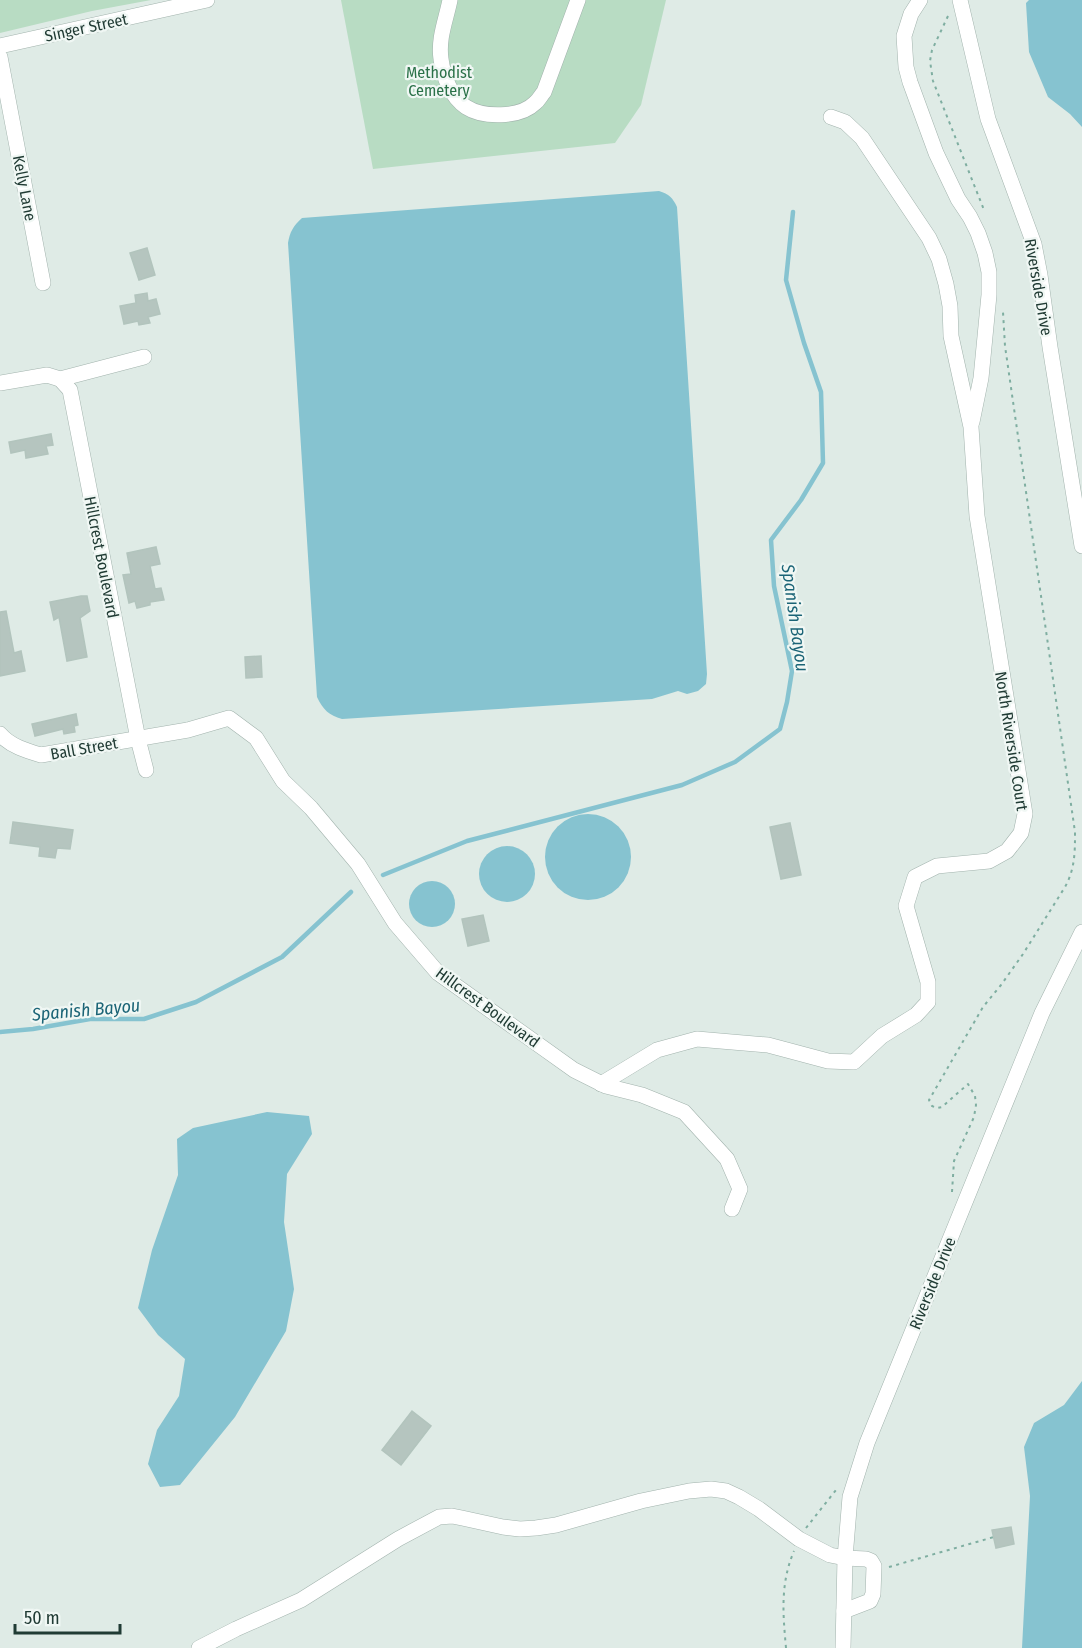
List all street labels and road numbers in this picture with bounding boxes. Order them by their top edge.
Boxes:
street label: Singer Street [43,9,130,46]
street label: Kelly Lane [9,154,40,223]
street label: Riverside Drive [1021,237,1056,337]
street label: Hillcrest Boulevard [80,495,123,620]
street label: North Riverside Court [991,670,1032,813]
street label: Ball Street [49,733,120,764]
street label: Hillcrest Boulevard [432,963,543,1051]
street label: Riverside Drive [905,1234,960,1332]

